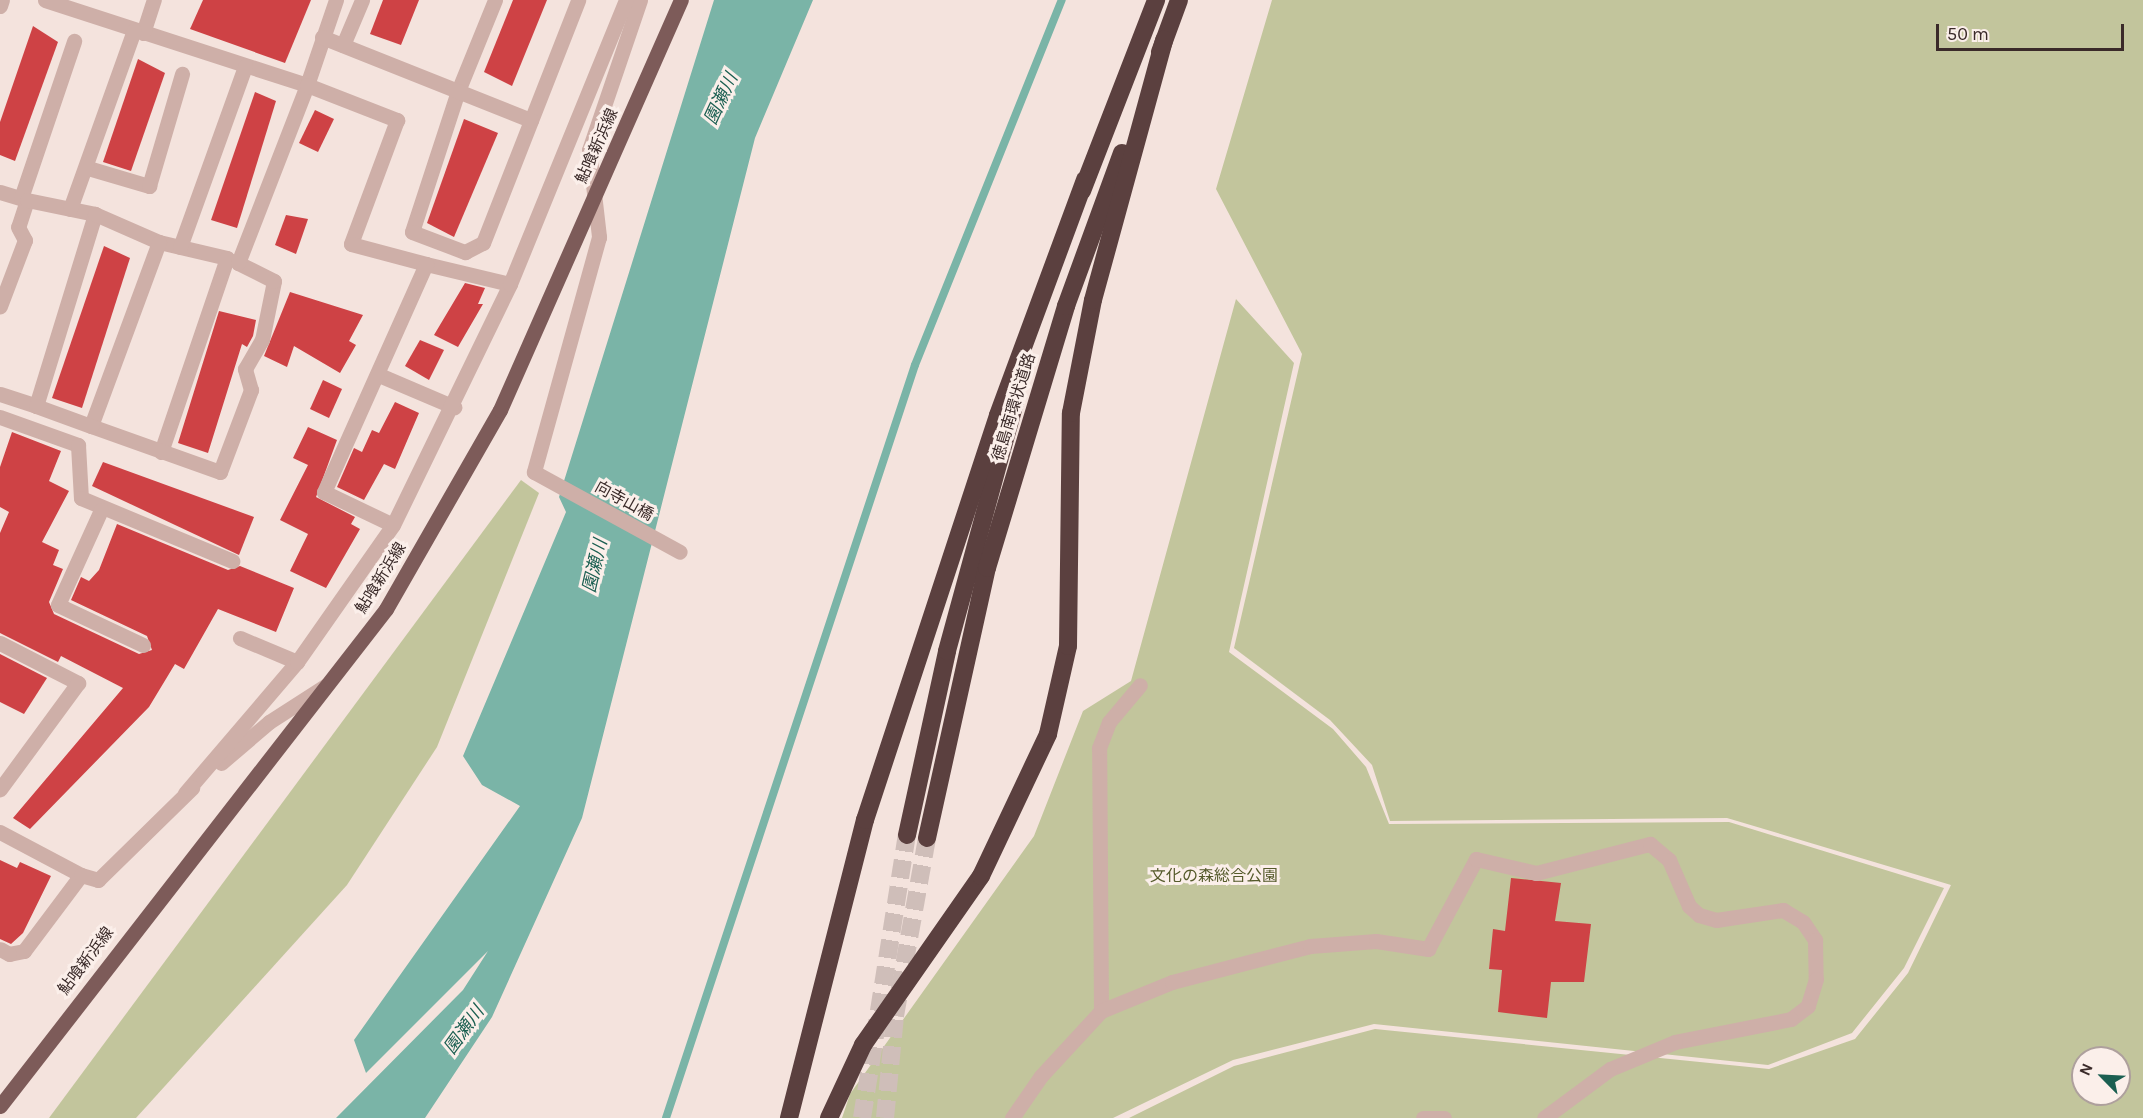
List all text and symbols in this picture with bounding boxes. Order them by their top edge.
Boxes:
scale bar [1939,12,2126,50]
text: 50 m [1947,23,1989,45]
water label: 園瀬川 [700,70,742,128]
street label: 鮎喰新浜線 [572,106,622,186]
street label: 徳島南環状道路 [988,351,1040,463]
street label: 向寺山橋 [591,477,657,525]
water label: 園瀬川 [578,537,612,595]
street label: 鮎喰新浜線 [352,539,410,617]
park label: 文化の森総合公園 [1150,866,1278,886]
street label: 鮎喰新浜線 [54,923,118,999]
water label: 園瀬川 [439,1002,489,1058]
north arrow [2071,1046,2131,1106]
text: N [2075,1060,2097,1078]

